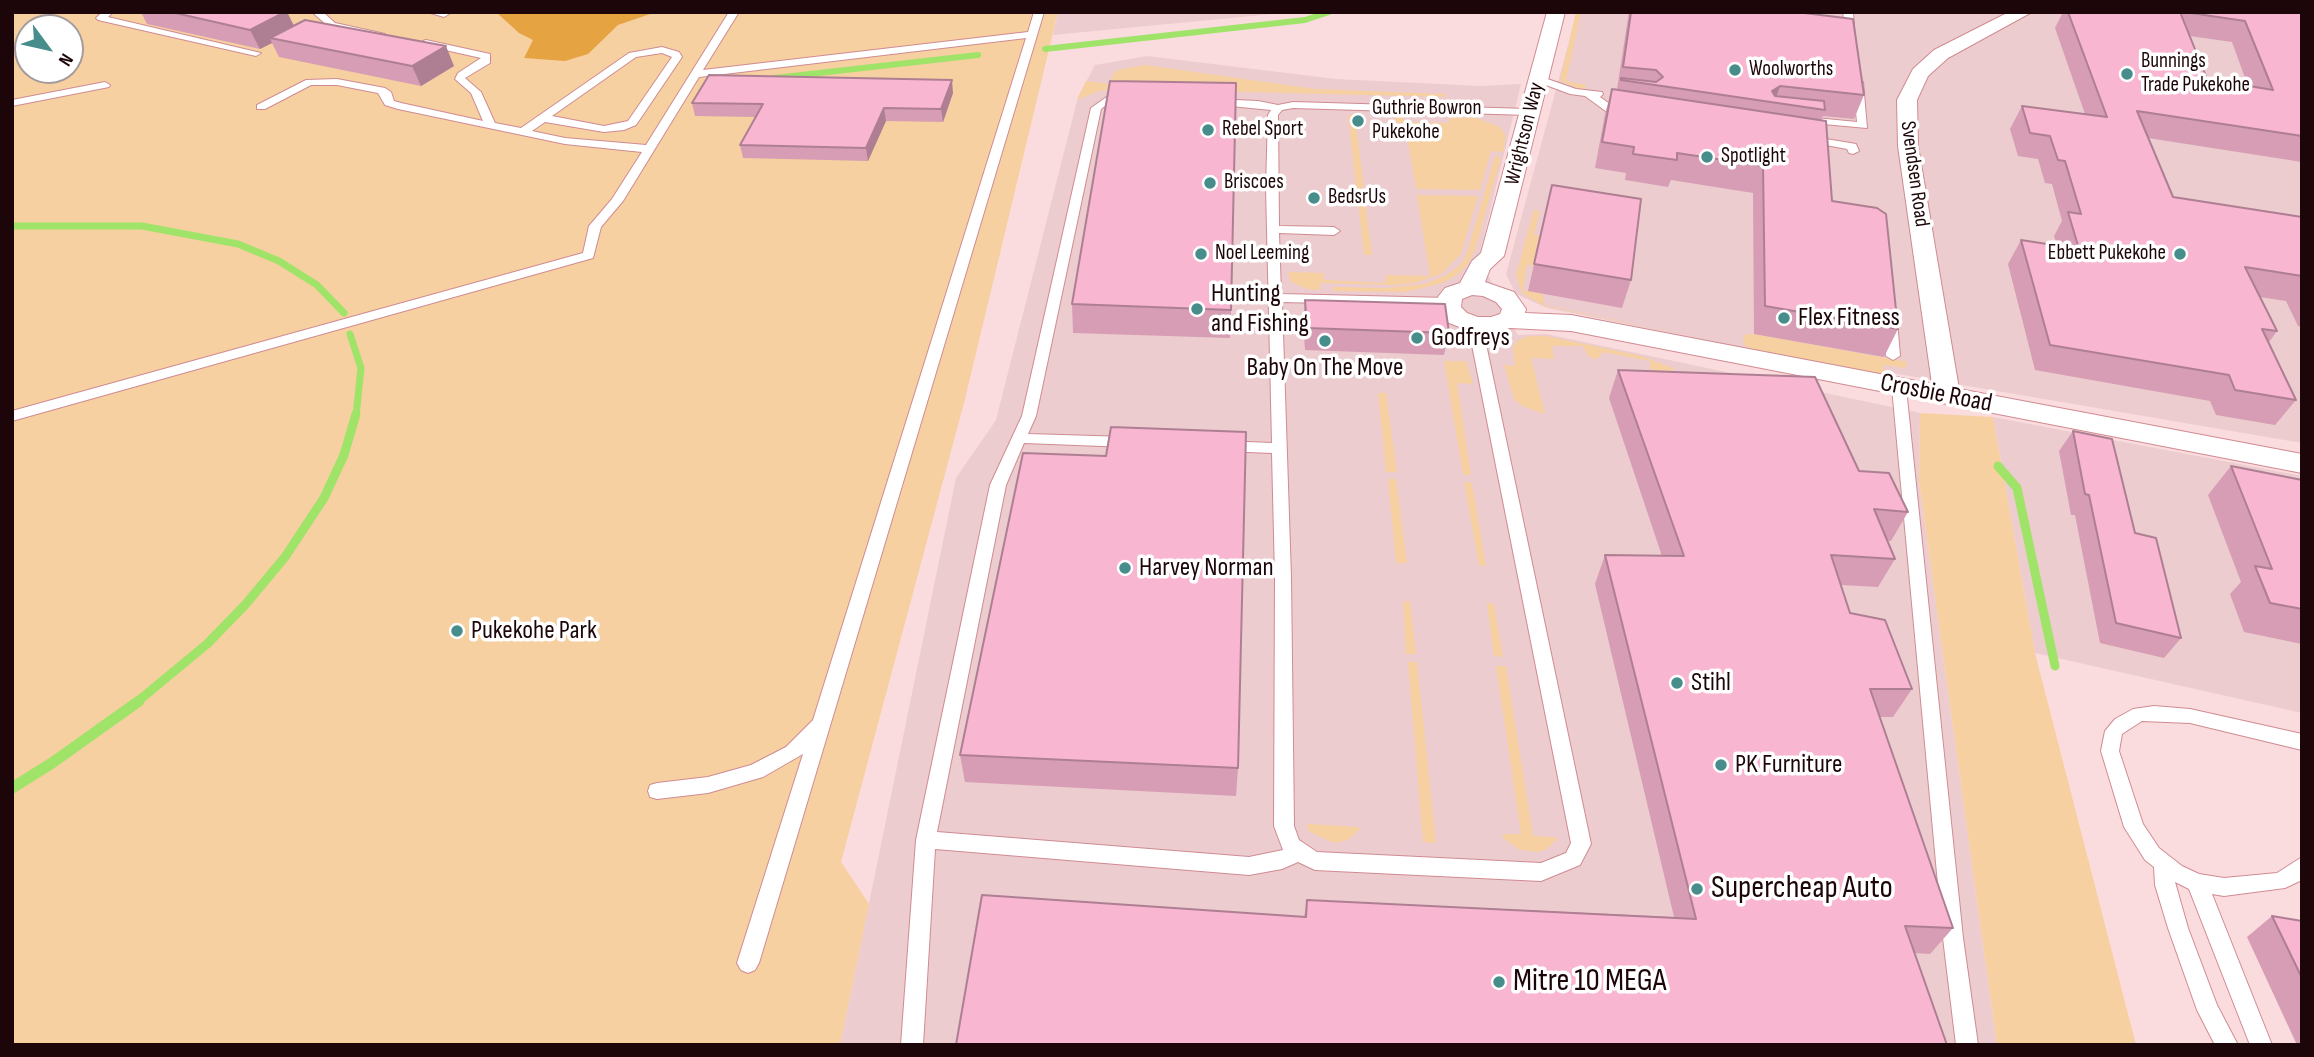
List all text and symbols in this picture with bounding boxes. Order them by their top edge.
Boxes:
north arrow [14,14,84,84]
text: N [53,49,78,70]
place label: Bunnings Trade Pukekohe [2141,49,2250,99]
place label: Woolworths [1749,57,1833,83]
marker: Woolworths [1727,62,1743,78]
marker: Bunnings Trade Pukekohe [2119,66,2135,82]
street label: Wrightson Way [1500,80,1550,188]
place label: Guthrie Bowron Pukekohe [1372,96,1482,146]
marker: Guthrie Bowron Pukekohe [1350,113,1366,129]
place label: Rebel Sport [1222,117,1303,143]
street label: Svendsen Road [1894,120,1934,228]
marker: Rebel Sport [1200,122,1216,138]
place label: Spotlight [1721,144,1786,170]
marker: Spotlight [1699,149,1715,165]
place label: Briscoes [1224,170,1284,196]
marker: Briscoes [1202,175,1218,191]
place label: BedsrUs [1328,185,1386,211]
marker: BedsrUs [1306,190,1322,206]
place label: Noel Leeming [1215,241,1309,267]
place label: Ebbett Pukekohe [2048,241,2166,267]
marker: Noel Leeming [1193,246,1209,262]
marker: Ebbett Pukekohe [2172,246,2188,262]
place label: Hunting and Fishing [1211,278,1309,340]
marker: Hunting and Fishing [1189,301,1205,317]
place label: Flex Fitness [1798,302,1900,334]
marker: Flex Fitness [1776,310,1792,326]
place label: Godfreys [1431,322,1510,354]
marker: Godfreys [1409,330,1425,346]
marker: Baby On The Move [1317,333,1333,349]
place label: Baby On The Move [1247,352,1403,384]
street label: Crosbie Road [1877,368,1995,420]
place label: Harvey Norman [1139,552,1274,584]
marker: Harvey Norman [1117,560,1133,576]
place label: Pukekohe Park [471,615,597,647]
marker: Pukekohe Park [449,623,465,639]
place label: Stihl [1691,667,1731,699]
marker: Stihl [1669,675,1685,691]
place label: PK Furniture [1735,749,1842,781]
marker: PK Furniture [1713,757,1729,773]
place label: Supercheap Auto [1711,870,1893,908]
marker: Supercheap Auto [1689,881,1705,897]
place label: Mitre 10 MEGA [1513,963,1666,1001]
marker: Mitre 10 MEGA [1491,974,1507,990]

